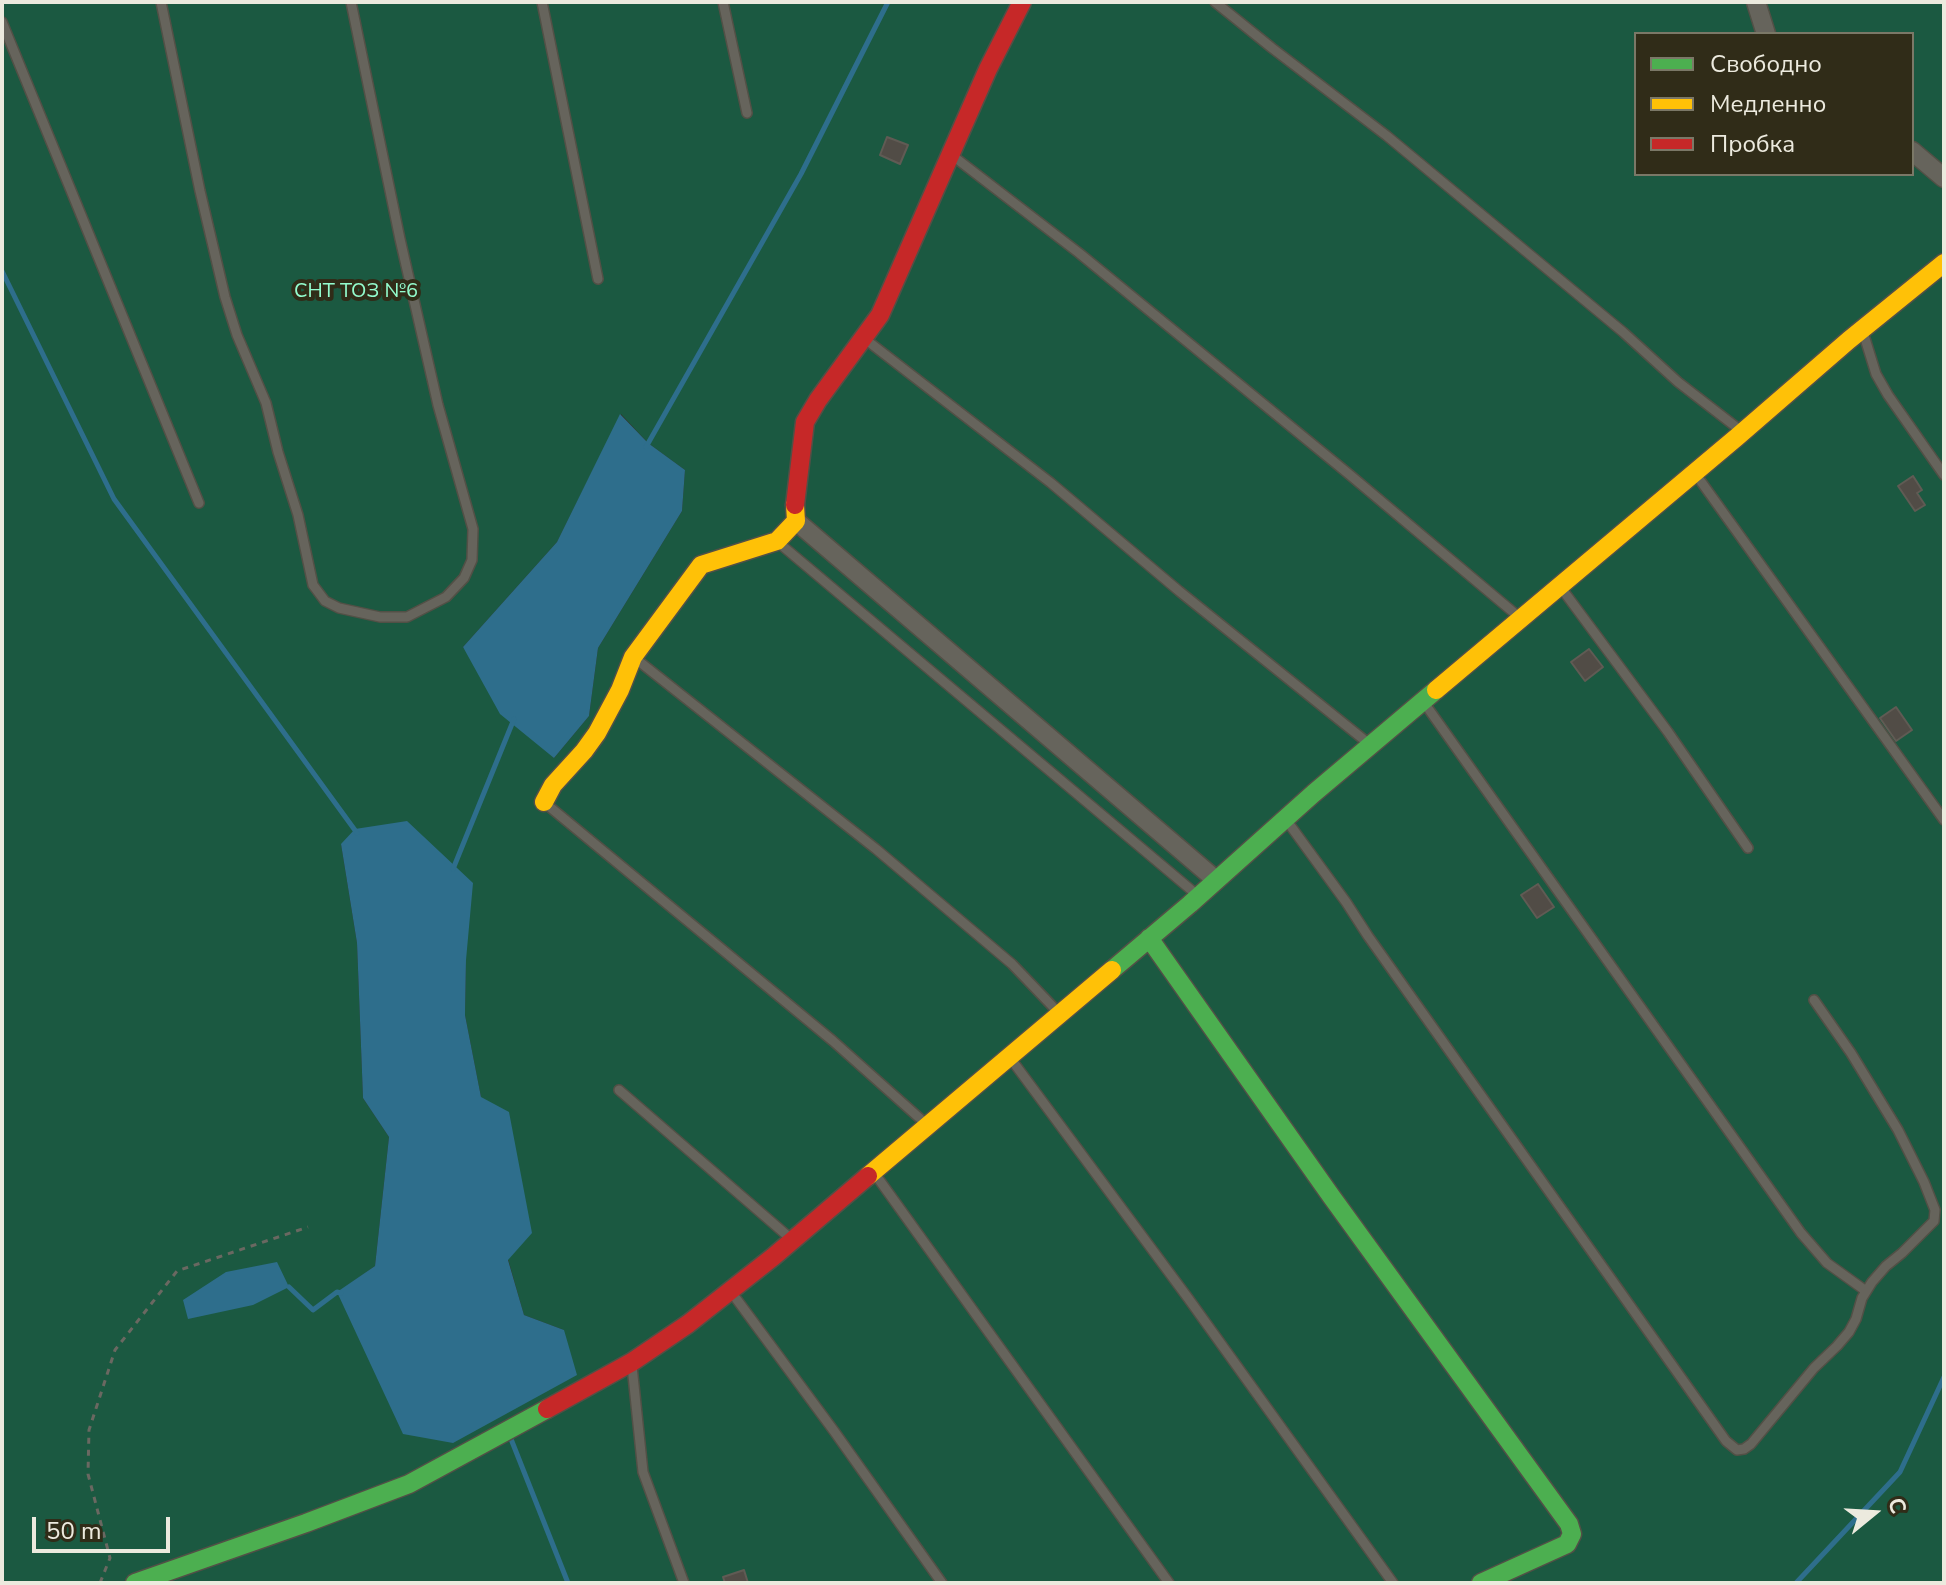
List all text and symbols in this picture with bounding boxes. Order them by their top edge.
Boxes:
legend [1634,32,1914,176]
text: Свободно [1710,48,1822,80]
text: Медленно [1710,88,1826,120]
text: Пробка [1710,128,1795,160]
park label: СНТ ТОЗ №6 [294,280,418,304]
north arrow [1834,1473,1914,1553]
text: С [1880,1494,1913,1517]
scale bar [36,1501,174,1551]
text: 50 m [46,1515,102,1547]

